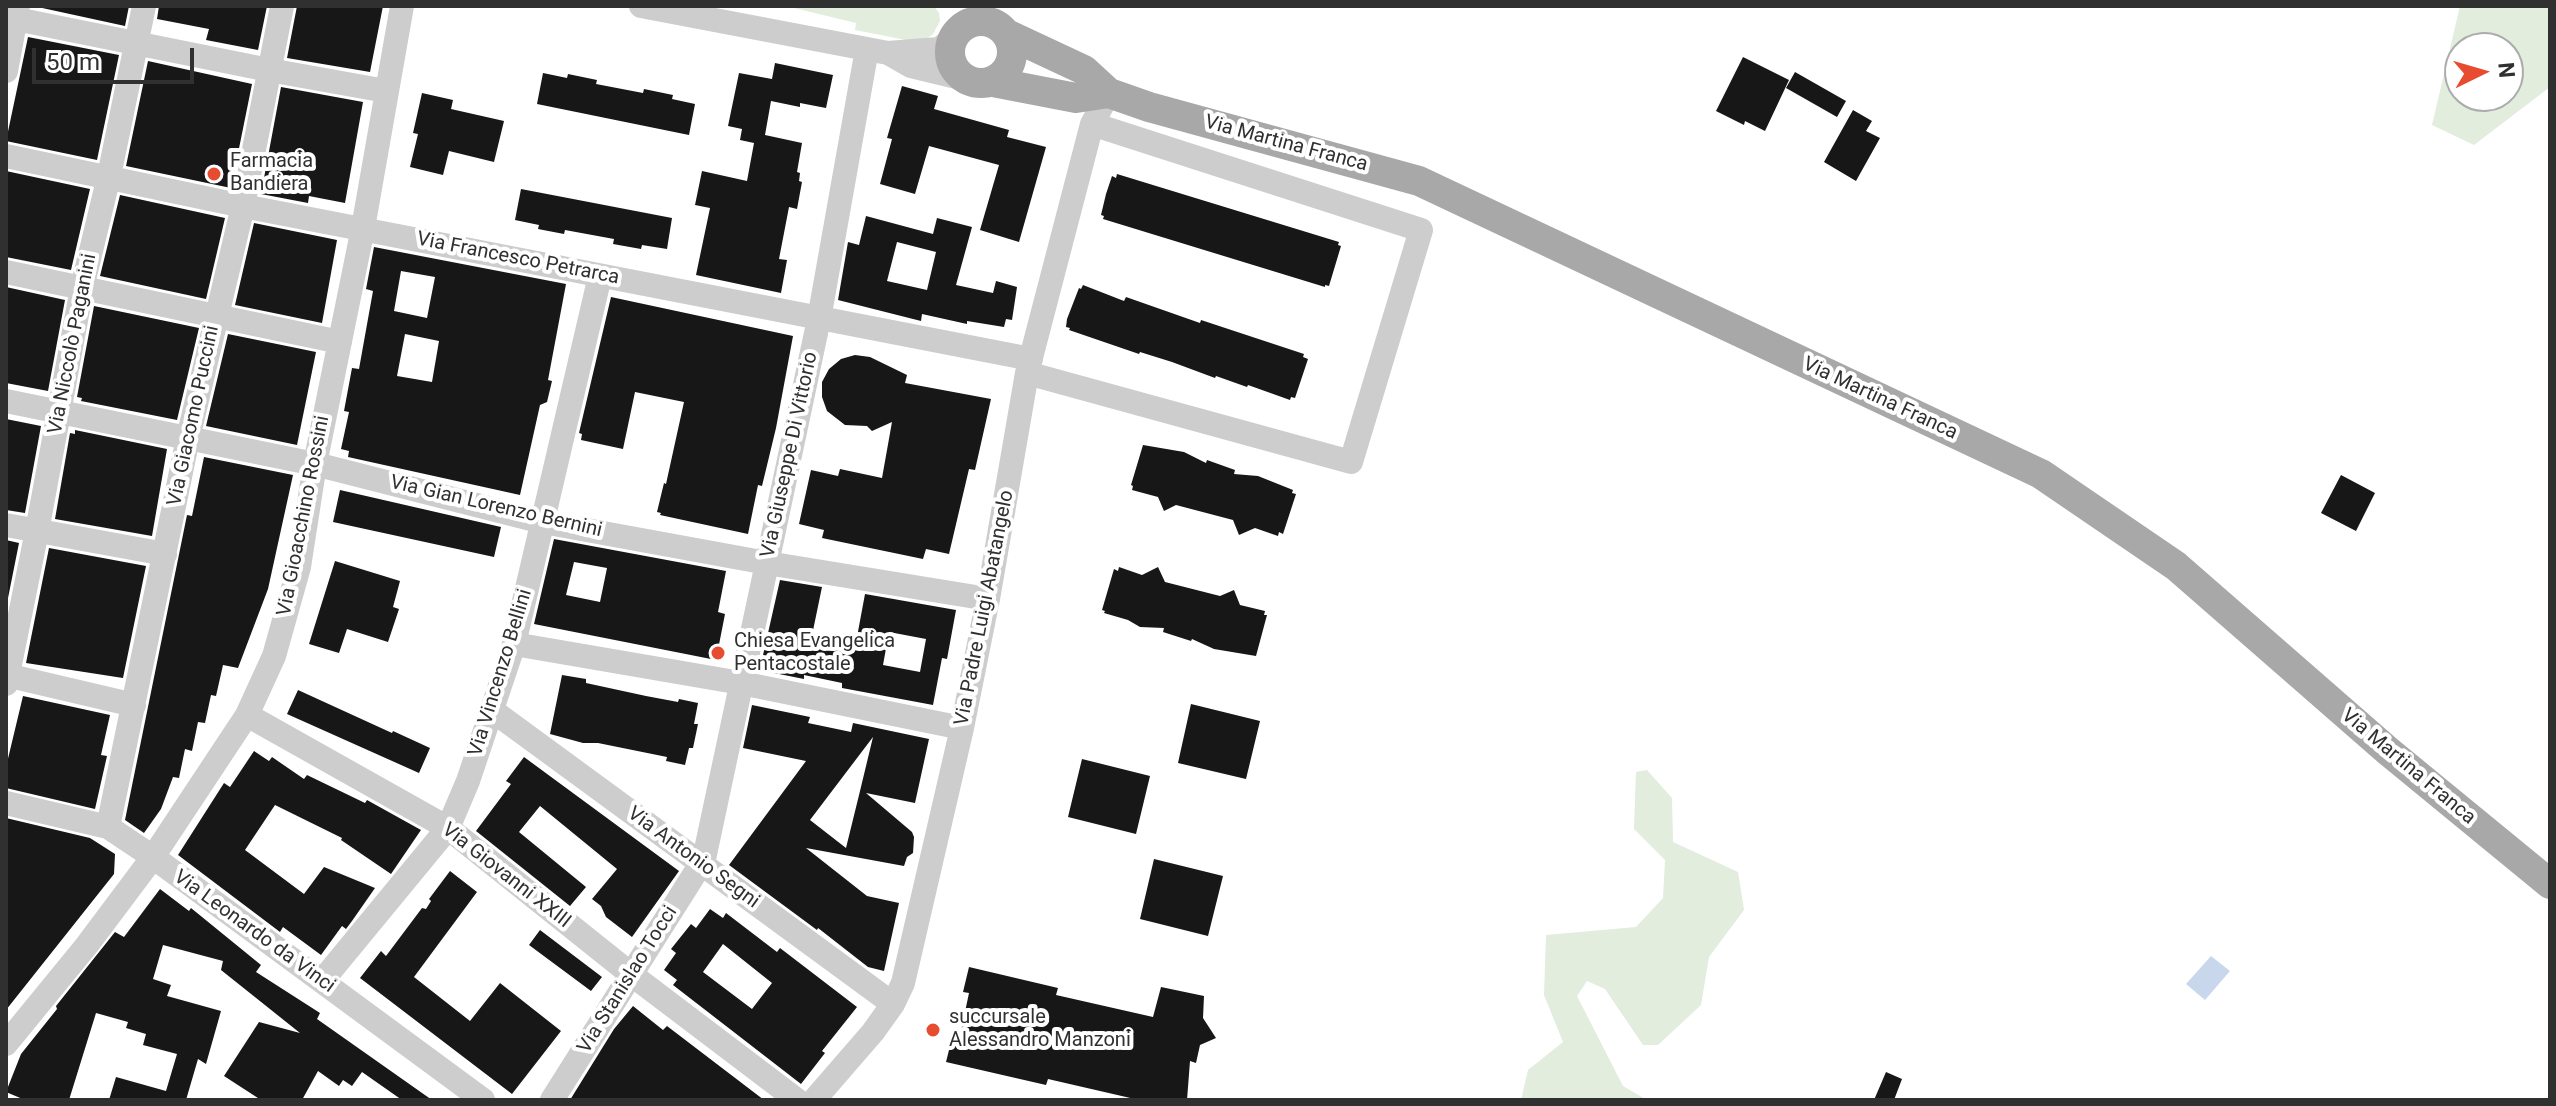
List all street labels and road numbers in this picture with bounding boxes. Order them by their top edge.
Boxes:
street label: Via Martina Franca [1202,111,1370,177]
street label: Via Francesco Petrarca [415,228,621,290]
street label: Via Niccolò Paganini [44,252,102,436]
street label: Via Giacomo Puccini [163,324,225,508]
street label: Via Giuseppe Di Vittorio [756,350,824,560]
street label: Via Martina Franca [1799,353,1961,445]
street label: Via Gioacchino Rossini [273,414,335,618]
street label: Via Gian Lorenzo Bernini [388,471,604,543]
street label: Via Padre Luigi Abatangelo [950,488,1020,728]
street label: Via Vincenzo Bellini [464,586,538,760]
street label: Via Martina Franca [2336,704,2480,830]
street label: Via Antonio Segni [622,802,764,914]
street label: Via Giovanni XXIII [437,818,575,934]
street label: Via Leonardo da Vinci [169,865,339,999]
street label: Via Stanislao Tocci [573,902,683,1058]

